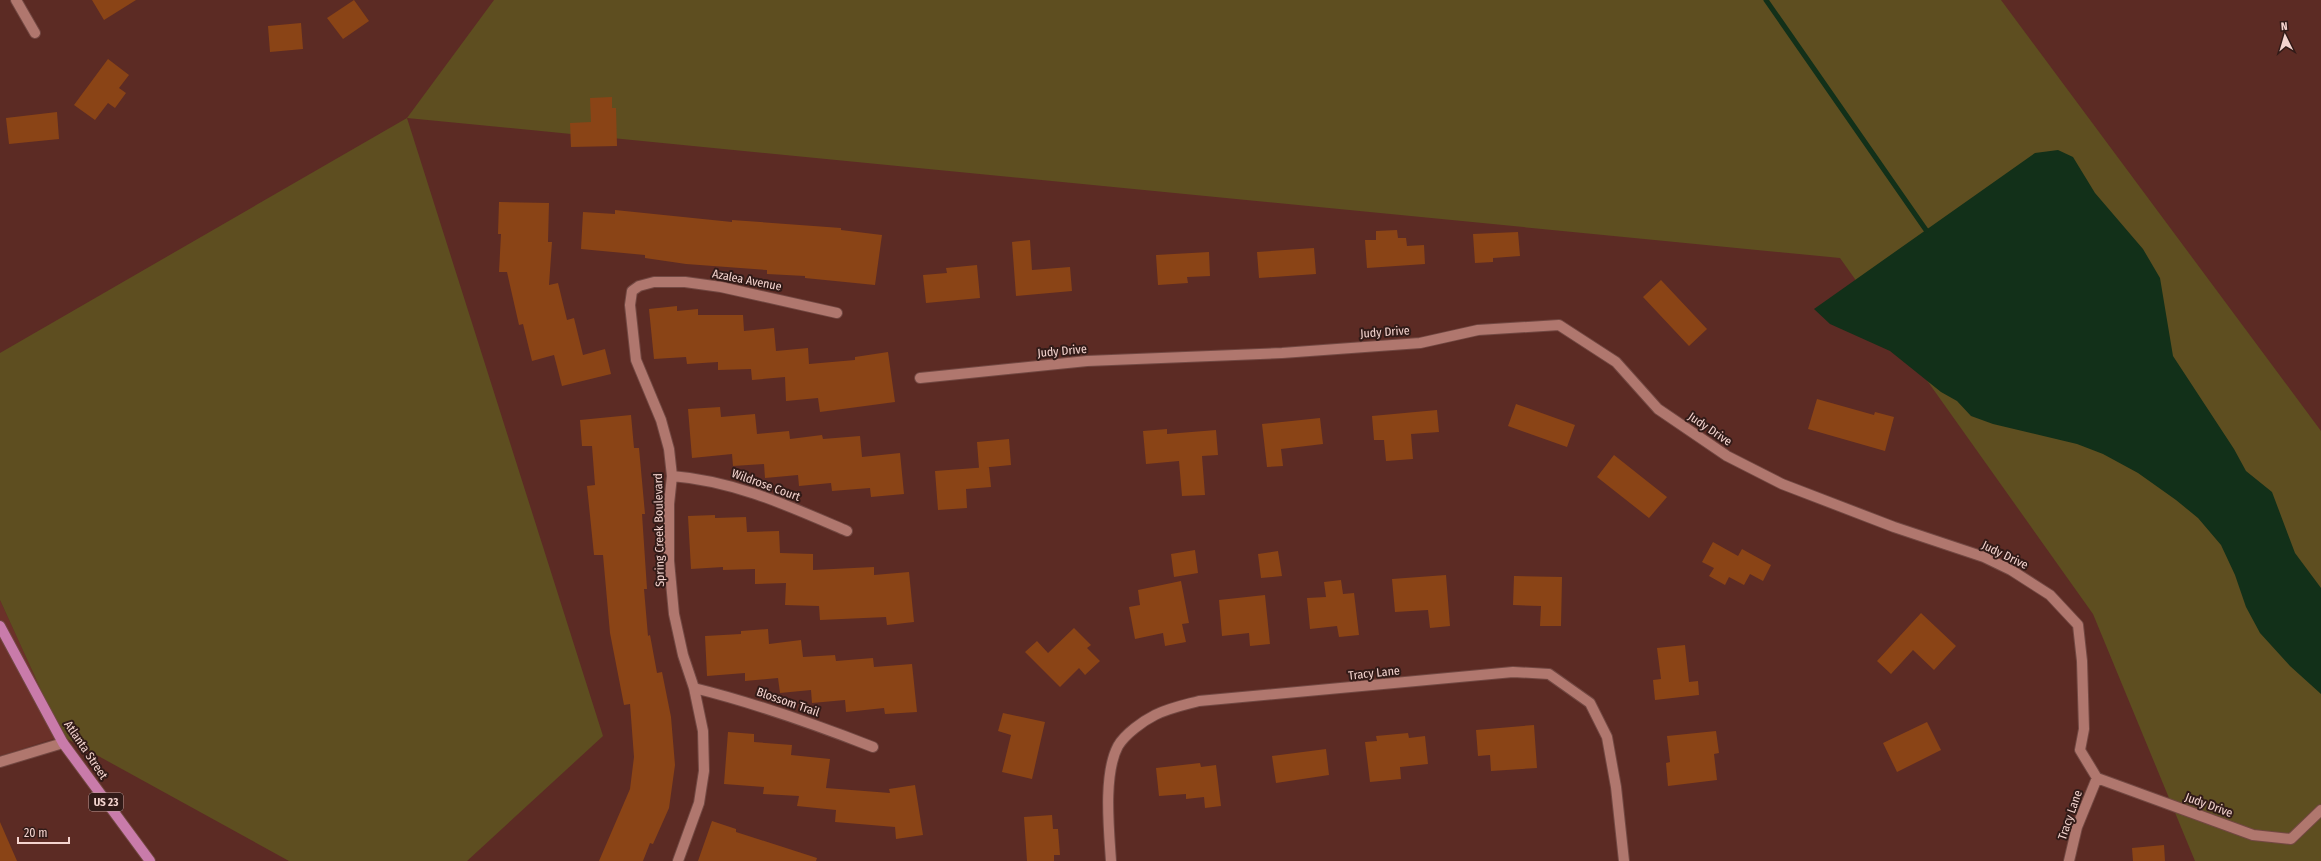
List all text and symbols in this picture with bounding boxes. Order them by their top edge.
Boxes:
north arrow [2265,16,2305,56]
text: N [2280,20,2288,33]
street label: Azalea Avenue [711,266,783,294]
street label: Judy Drive [1360,323,1410,341]
street label: Judy Drive [1037,342,1087,360]
street label: Judy Drive [1686,409,1735,449]
street label: Wildrose Court [730,466,802,504]
street label: Spring Creek Boulevard [651,473,667,587]
street label: Judy Drive [1980,538,2030,572]
street label: Tracy Lane [1348,663,1400,683]
street label: Blossom Trail [755,685,821,719]
street label: Atlanta Street [61,718,111,782]
street label: Tracy Lane [2055,788,2085,842]
street label: Judy Drive [2183,790,2235,820]
road number: US 23 [89,793,123,811]
scale bar [18,819,69,845]
text: 20 m [24,826,48,840]

